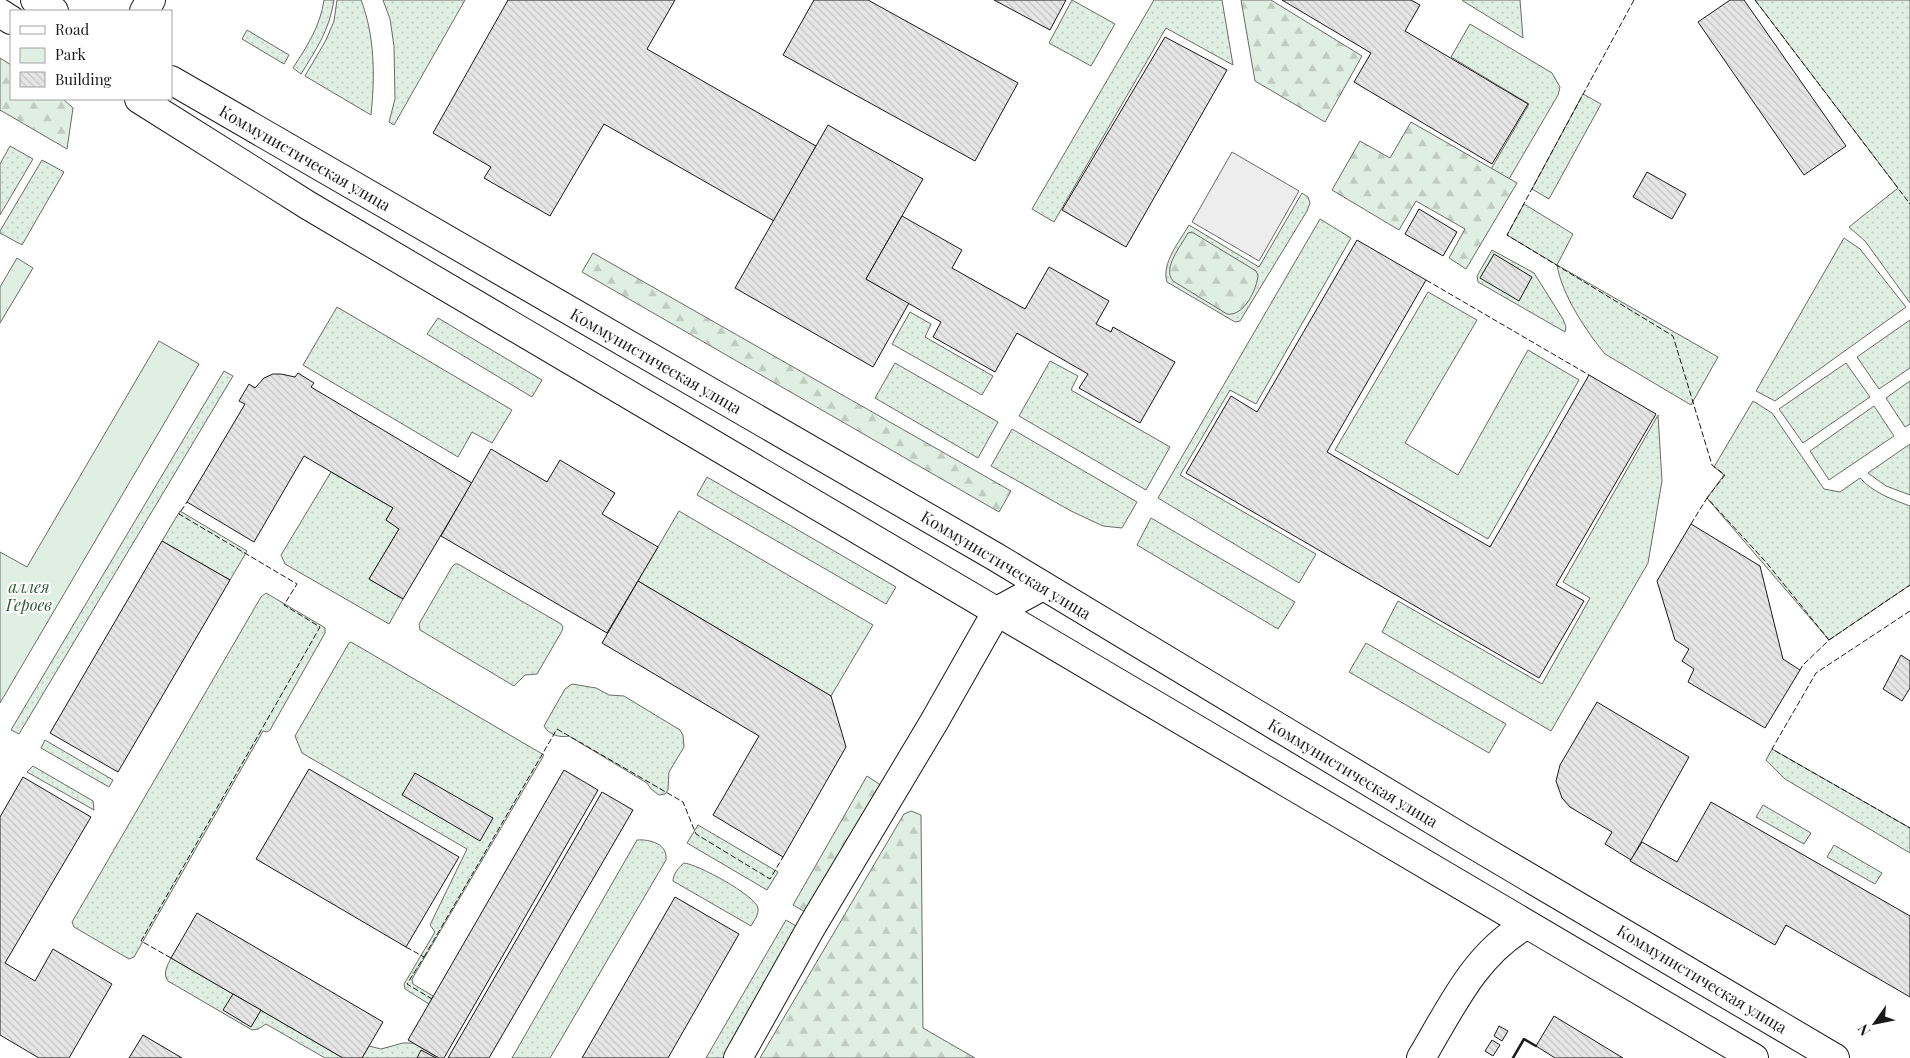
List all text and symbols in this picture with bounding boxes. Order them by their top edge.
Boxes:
legend [10,10,172,100]
text: Road [55,19,89,39]
text: Park [55,44,87,64]
text: Building [55,69,112,89]
street label: Коммунистическая улица [216,100,395,215]
street label: Коммунистическая улица [567,303,746,418]
street label: Коммунистическая улица [918,505,1095,624]
park label: аллея Героев [5,576,52,615]
street label: Коммунистическая улица [1265,713,1442,832]
street label: Коммунистическая улица [1614,919,1791,1038]
north arrow [1850,998,1900,1048]
text: N [1853,1021,1874,1040]

